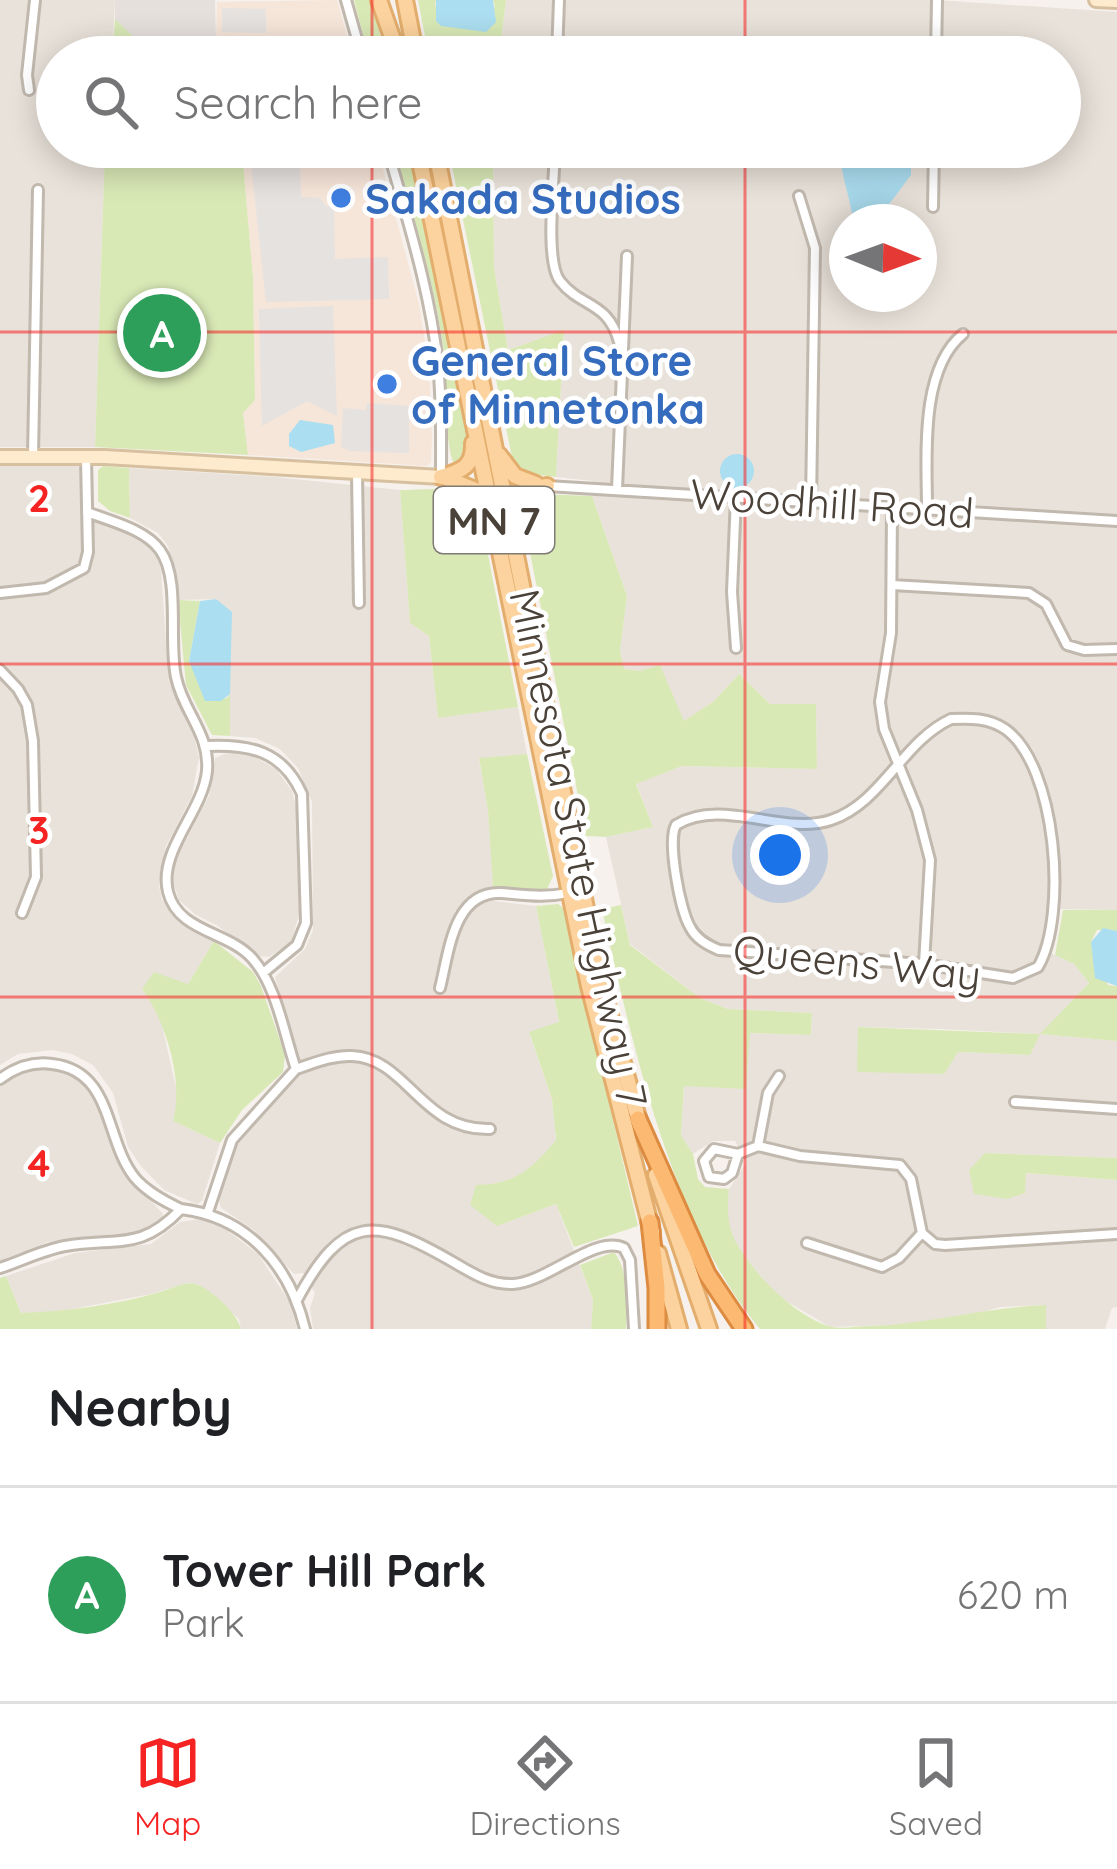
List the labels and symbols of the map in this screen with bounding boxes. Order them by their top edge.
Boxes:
place label: Sakada Studios [365,172,681,225]
marker: Sakada Studios [328,185,354,211]
north arrow [829,204,937,312]
pin: A [123,288,201,378]
place label: General Store of Minnetonka [411,334,705,435]
marker: General Store of Minnetonka [374,371,400,397]
street label: Woodhill Road [689,467,975,539]
text: 2 [28,473,50,522]
road number: MN 7 [434,487,554,553]
street label: Minnesota State Highway 7 [498,584,660,1112]
text: 3 [29,805,49,854]
your location [750,825,810,885]
street label: Queens Way [730,923,984,1001]
text: 4 [28,1138,50,1187]

